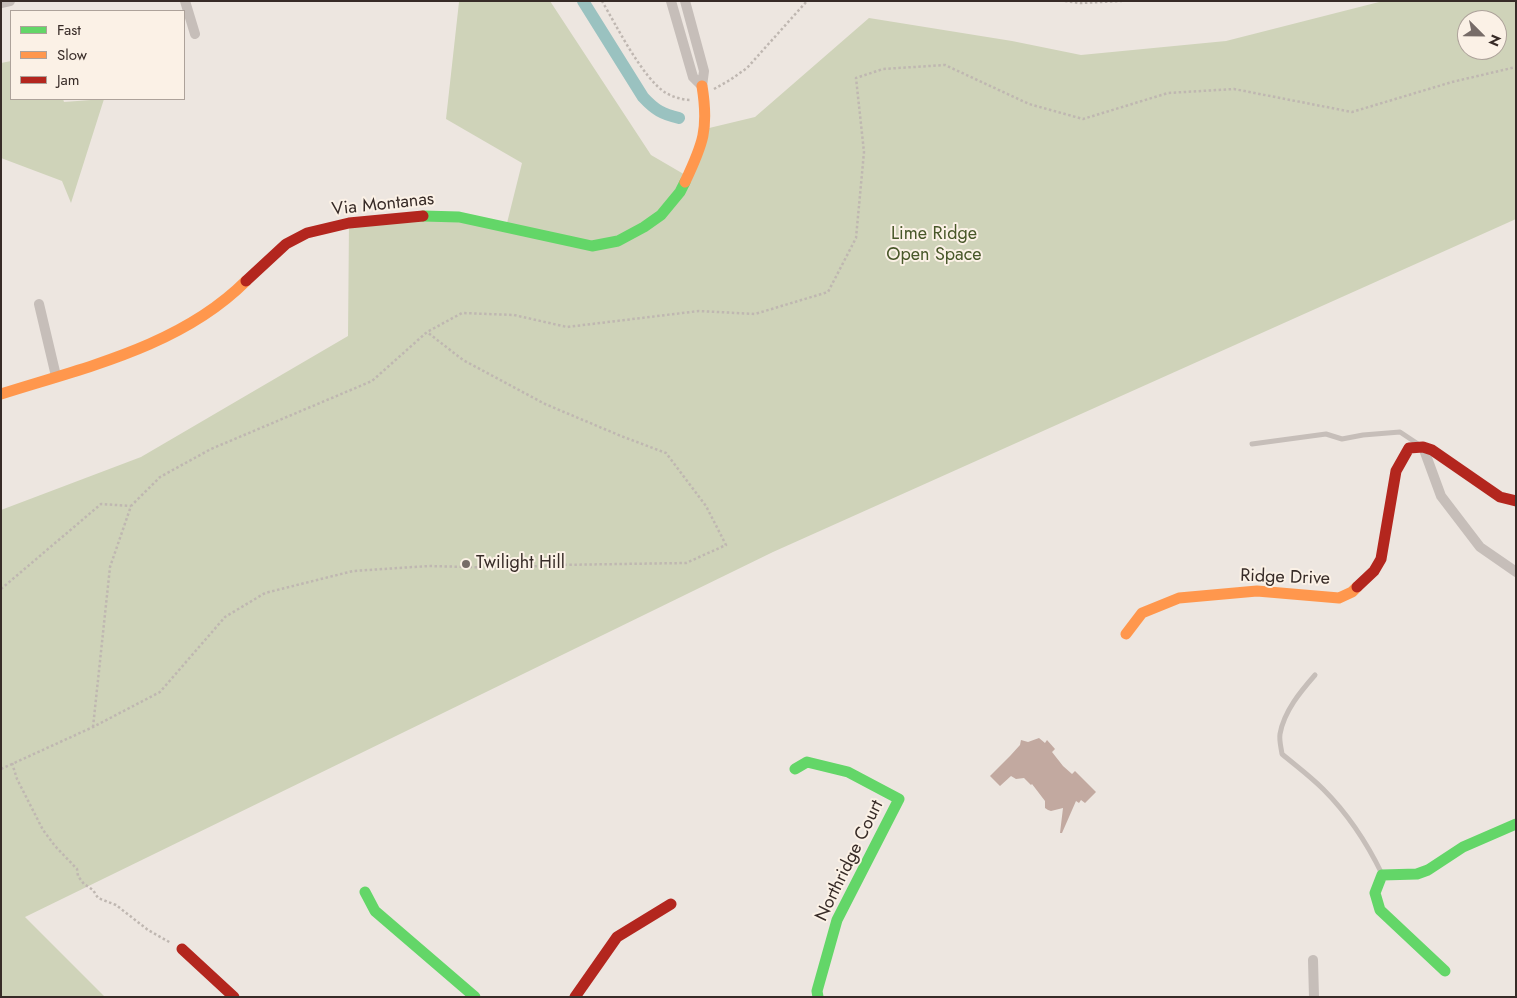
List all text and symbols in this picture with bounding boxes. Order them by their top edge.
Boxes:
legend [10,10,185,100]
north arrow [1457,10,1507,60]
text: Fast [57,19,81,41]
text: N [1484,31,1506,49]
text: Slow [57,44,87,66]
text: Jam [57,69,80,91]
street label: Via Montanas [331,189,435,221]
park label: Lime Ridge Open Space [886,224,982,266]
place label: Twilight Hill [476,553,565,575]
marker: Twilight Hill [460,558,472,570]
street label: Ridge Drive [1240,566,1330,590]
street label: Northridge Court [811,797,889,925]

